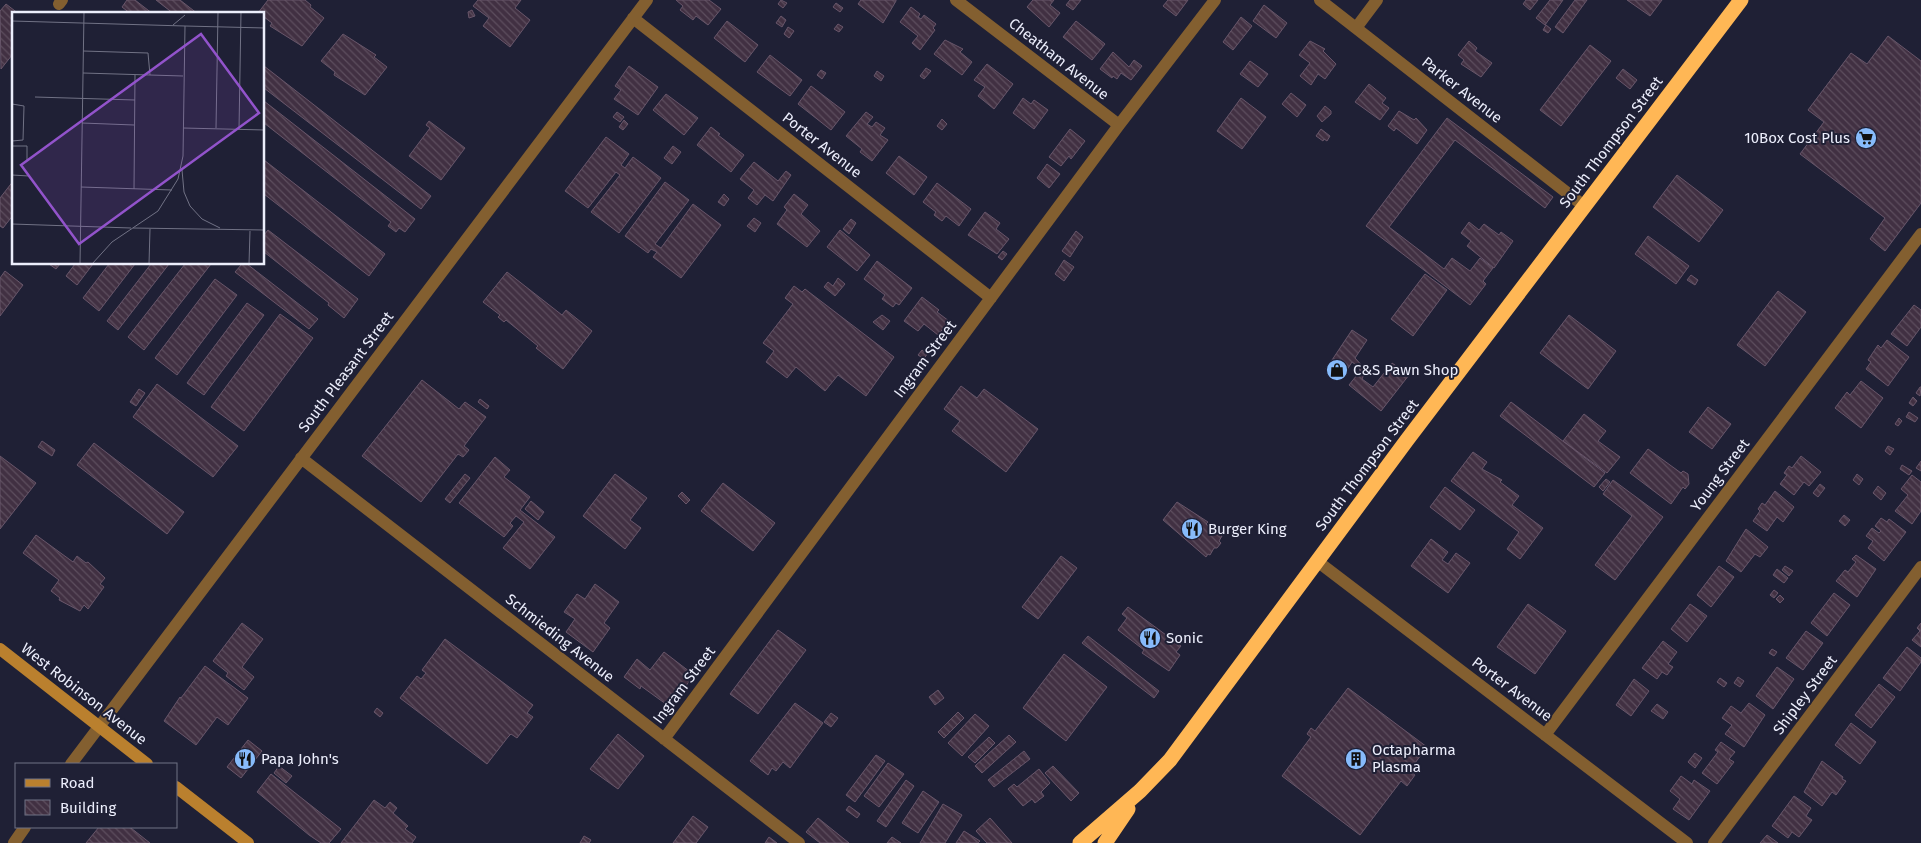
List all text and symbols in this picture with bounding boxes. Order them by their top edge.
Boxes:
inset map [12,12,265,265]
street label: Cheatham Avenue [1005,14,1113,104]
street label: Parker Avenue [1418,53,1506,127]
street label: South Thompson Street [1556,72,1667,211]
street label: Porter Avenue [779,108,865,182]
supermarket icon: 10Box Cost Plus [1854,126,1878,150]
place label: 10Box Cost Plus [1744,129,1850,147]
street label: South Pleasant Street [295,308,398,436]
street label: Ingram Street [890,316,960,401]
shop icon: C&S Pawn Shop [1325,358,1349,382]
place label: C&S Pawn Shop [1353,361,1458,379]
street label: South Thompson Street [1312,395,1423,534]
street label: Young Street [1687,435,1753,515]
restaurant icon: Burger King [1180,517,1204,541]
place label: Burger King [1208,520,1287,538]
street label: Schmieding Avenue [502,590,618,686]
restaurant icon: Sonic [1138,626,1162,650]
place label: Sonic [1166,629,1203,647]
street label: West Robinson Avenue [18,639,150,749]
street label: Ingram Street [649,642,719,727]
street label: Shipley Street [1769,651,1841,738]
street label: Porter Avenue [1468,653,1556,725]
place label: Octapharma Plasma [1372,741,1456,776]
restaurant icon: Papa John's [233,747,257,771]
building icon: Octapharma Plasma [1344,747,1368,771]
place label: Papa John's [261,750,339,768]
legend [15,763,178,828]
text: Road [60,774,95,792]
text: Building [60,799,116,817]

